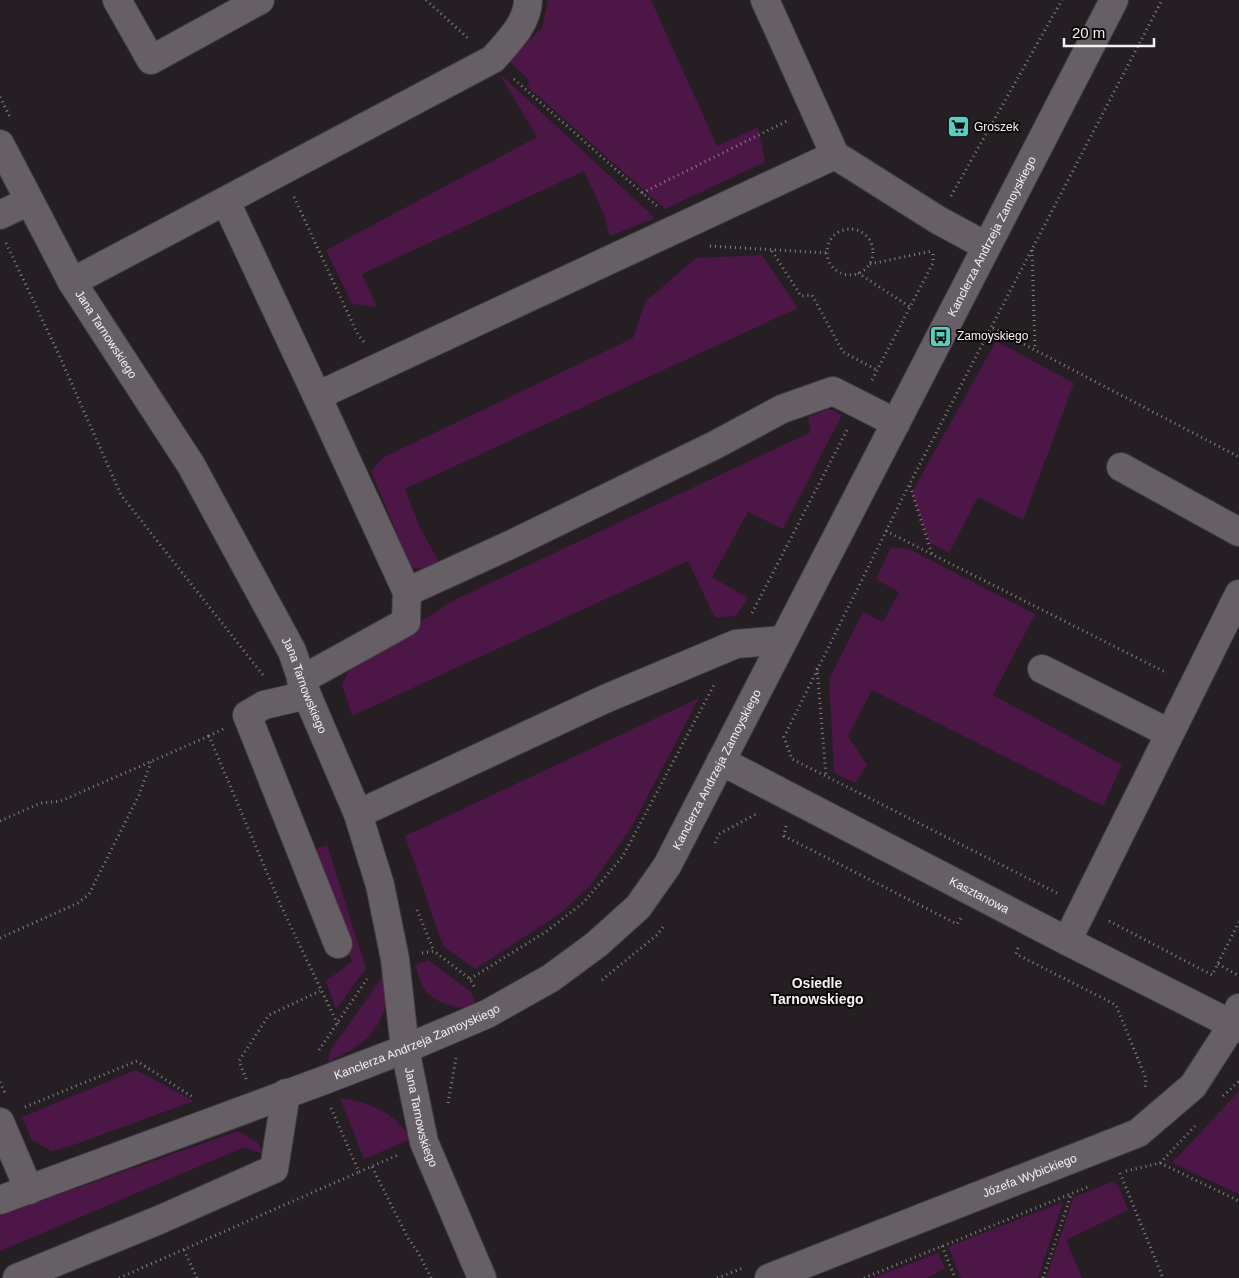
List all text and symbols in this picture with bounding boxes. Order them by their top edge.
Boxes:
scale bar [1064,15,1154,47]
text: 20 m [1072,24,1105,41]
supermarket icon: Groszek [946,115,970,139]
place label: Groszek [974,120,1020,134]
street label: Kanclerza Andrzeja Zamoyskiego [945,154,1039,319]
street label: Jana Tarnowskiego [72,287,140,381]
bus stop icon: Zamoyskiego [929,324,953,348]
place label: Zamoyskiego [957,329,1029,343]
street label: Jana Tarnowskiego [279,635,330,736]
street label: Kanclerza Andrzeja Zamoyskiego [670,687,764,852]
street label: Kasztanowa [947,874,1012,917]
district label: Osiedle Tarnowskiego [770,975,864,1007]
street label: Kanclerza Andrzeja Zamoyskiego [332,1001,503,1083]
street label: Jana Tarnowskiego [402,1066,441,1169]
street label: Józefa Wybickiego [980,1151,1079,1200]

